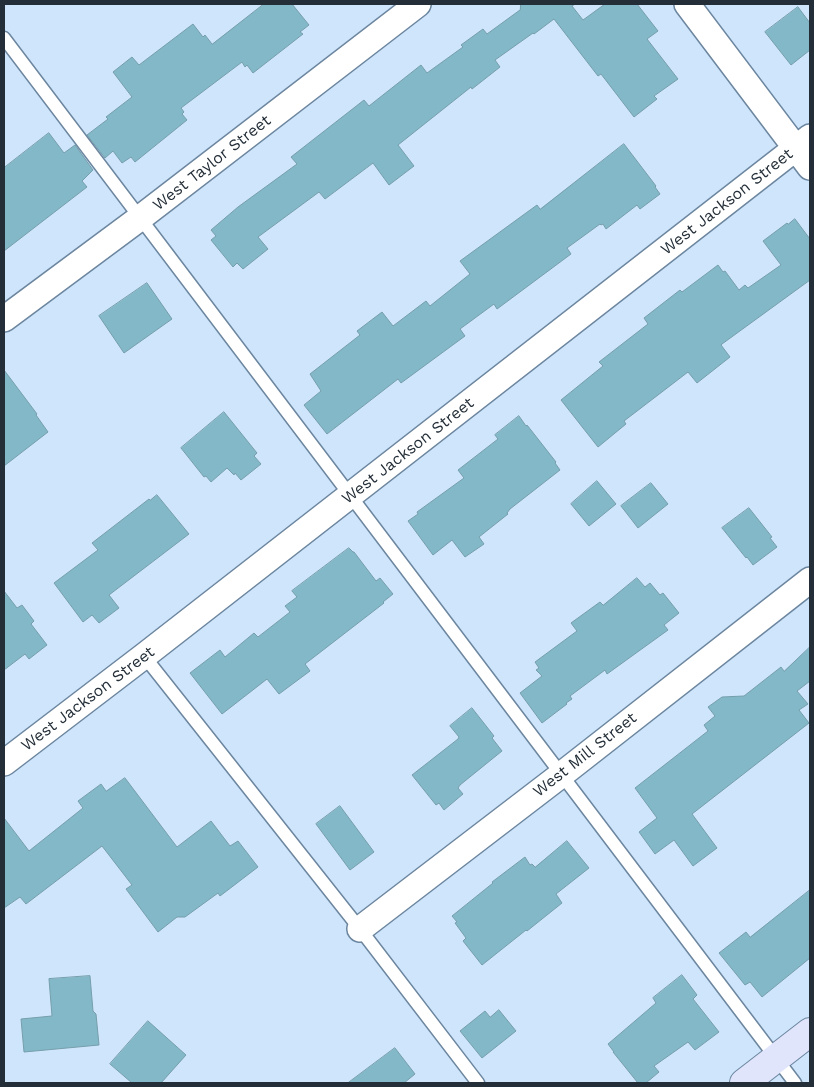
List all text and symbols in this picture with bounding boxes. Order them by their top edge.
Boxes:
street label: West Taylor Street [149,111,275,215]
street label: West Jackson Street [657,145,797,259]
street label: West Jackson Street [338,394,478,508]
street label: West Jackson Street [18,643,158,755]
street label: West Mill Street [529,709,641,801]

